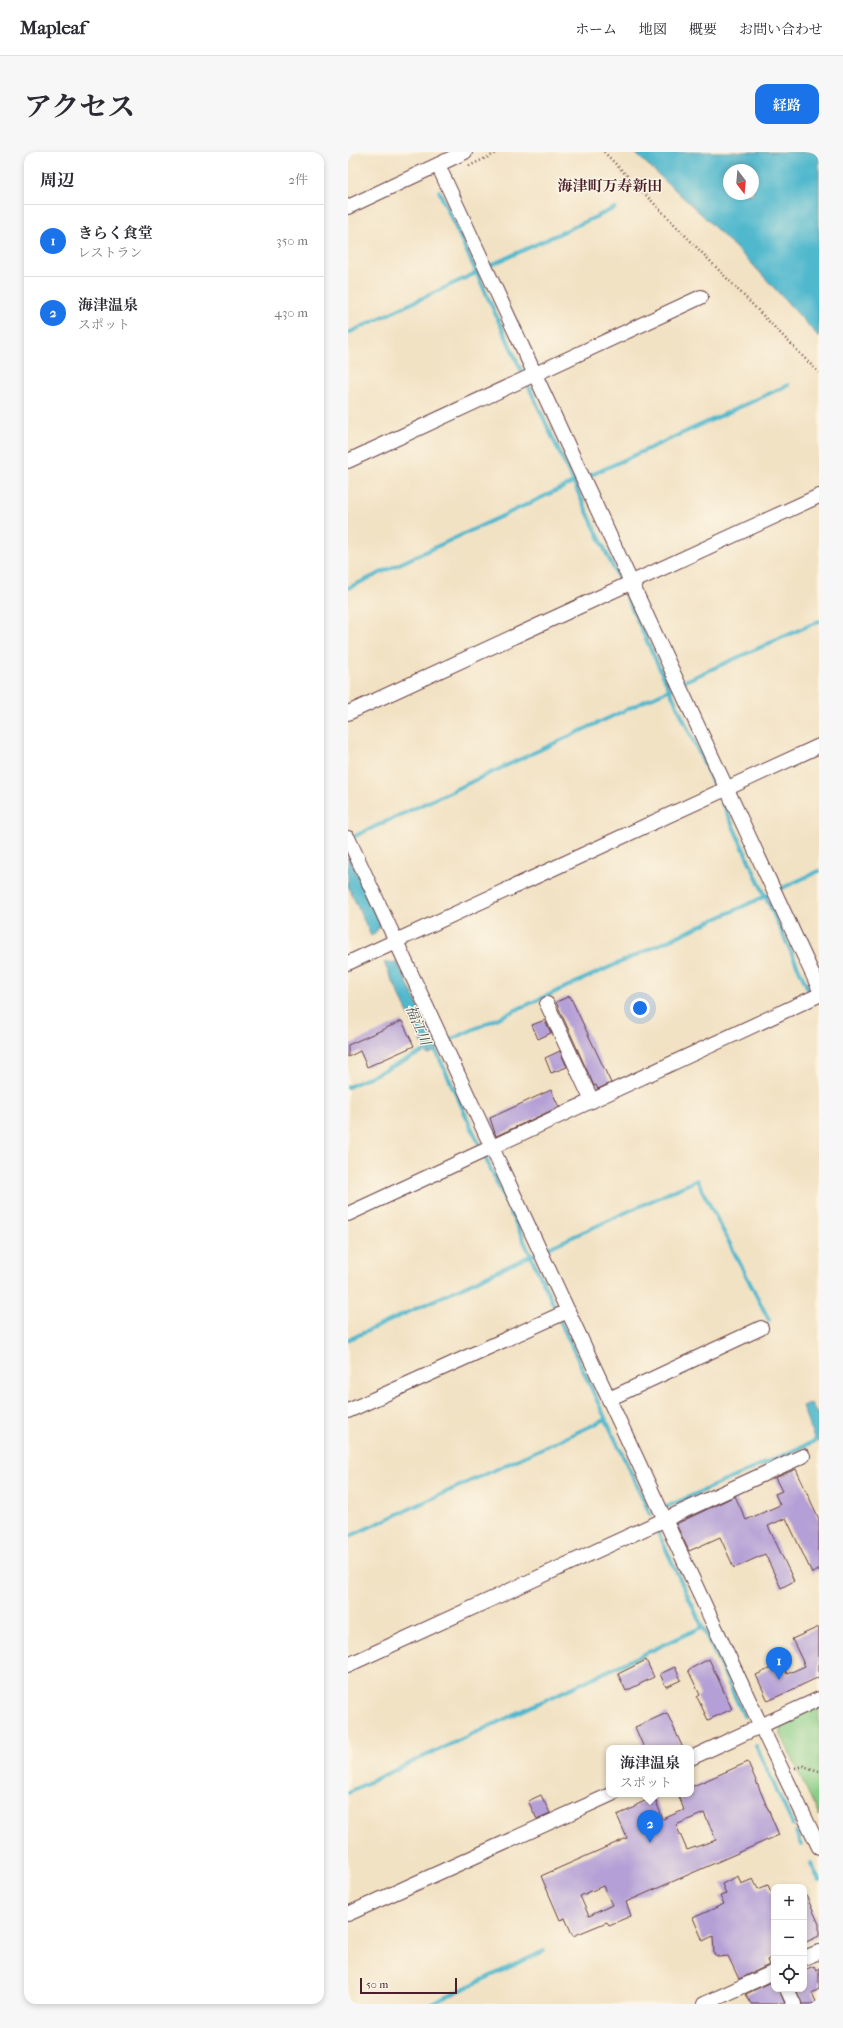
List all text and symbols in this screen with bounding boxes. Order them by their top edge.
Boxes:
text: Mapleaf [20,17,86,39]
text: ホーム [575,21,617,38]
text: 地図 [639,21,667,38]
text: 概要 [689,21,717,38]
text: お問い合わせ [739,21,823,38]
button: 経路 [755,84,819,124]
text: アクセス [24,90,135,123]
north arrow [723,164,759,200]
text: 周辺 [40,170,74,190]
text: 2件 [288,172,308,187]
district label: 海津町万寿新田 [557,177,663,195]
text: きらく食堂 [78,224,153,242]
text: 1 [51,233,55,248]
text: 350 m [276,233,308,248]
text: レストラン [78,245,143,260]
text: 海津温泉 [78,296,138,314]
text: 2 [50,305,56,320]
text: 430 m [274,305,308,320]
text: スポット [78,317,130,332]
your location [630,998,650,1018]
water label: 福江川 [402,1002,435,1049]
pin: 1 [766,1647,792,1680]
popup [606,1745,694,1797]
text: 海津温泉 [620,1754,680,1772]
text: スポット [620,1775,672,1790]
pin: 2 [637,1810,663,1843]
map controls [771,1884,807,1992]
button: + [771,1884,807,1920]
button: − [771,1920,807,1956]
button: locate [771,1956,807,1992]
scale bar [360,1976,457,1995]
text: 50 m [366,1978,388,1991]

